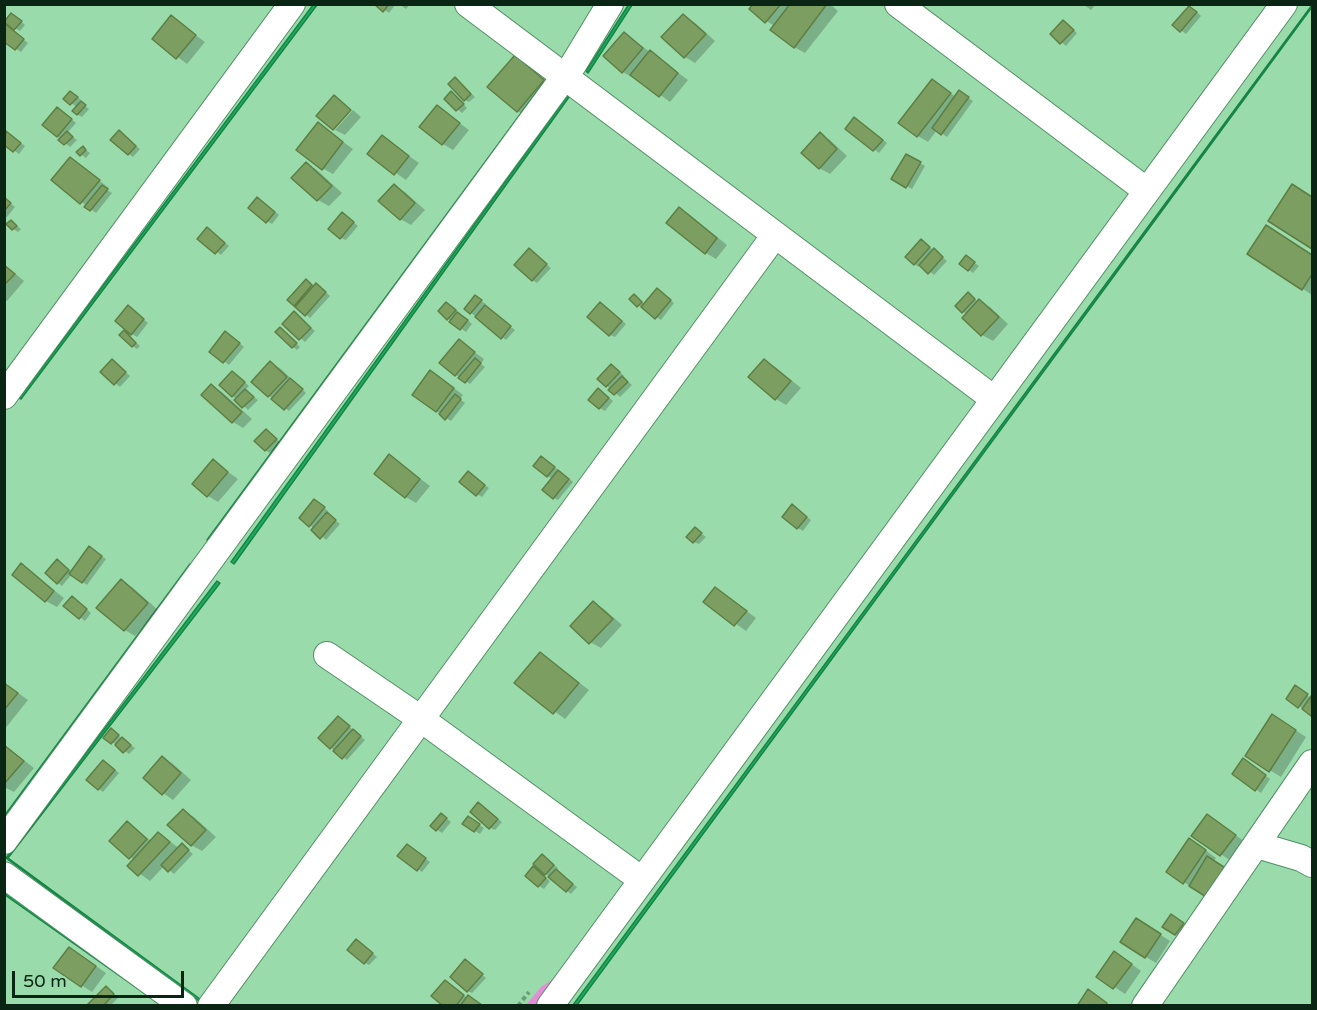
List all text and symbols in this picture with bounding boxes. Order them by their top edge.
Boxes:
scale bar [15,959,188,997]
text: 50 m [23,970,67,992]

